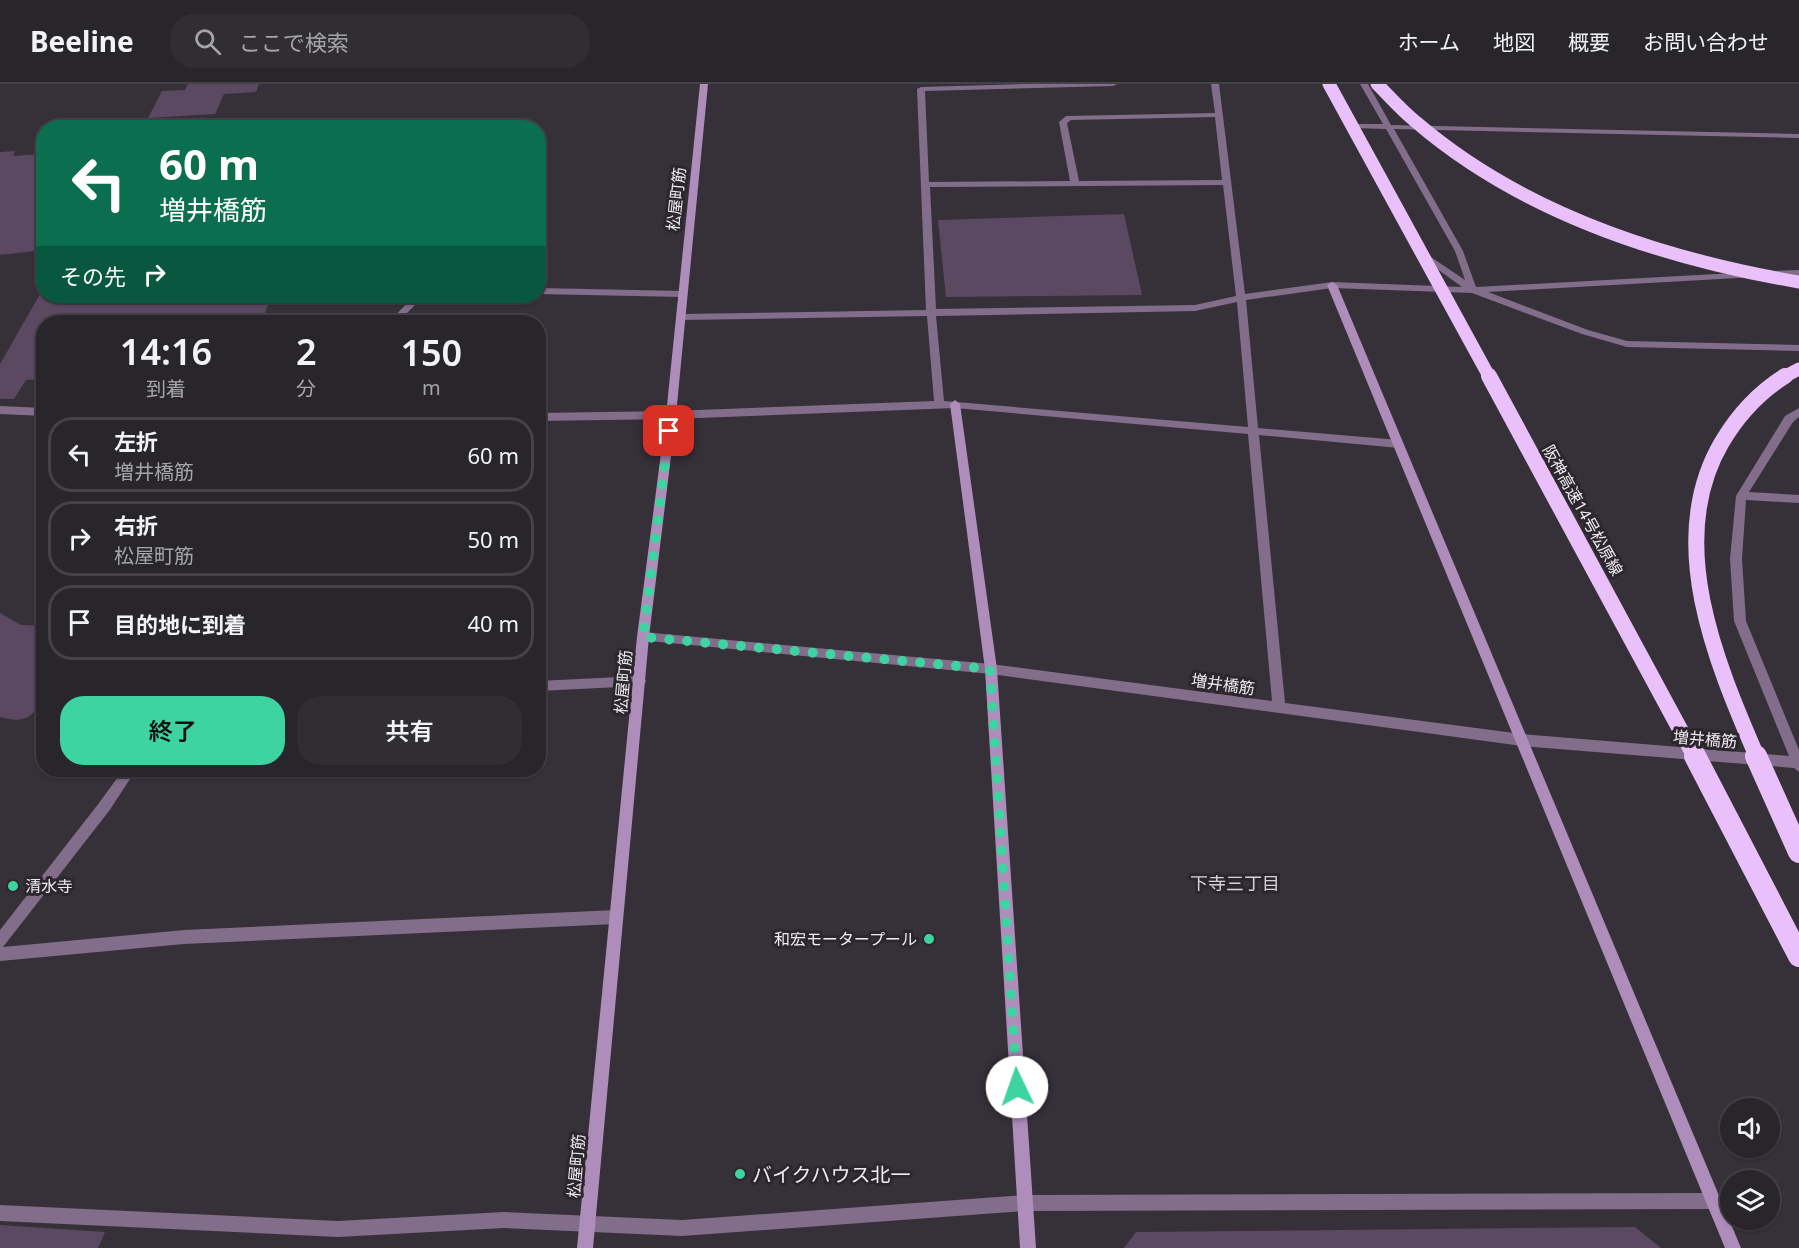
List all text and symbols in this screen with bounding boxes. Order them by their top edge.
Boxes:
search box [170,14,590,68]
text: Beeline [30,22,134,60]
icon: search [191,25,224,58]
text: ここで検索 [239,27,349,57]
text: ホーム [1398,28,1460,56]
text: 地図 [1493,28,1535,56]
text: 概要 [1568,28,1610,56]
text: お問い合わせ [1643,28,1769,56]
text: 60 m [159,135,259,192]
icon: left [60,144,138,222]
street label: 松屋町筋 [662,166,690,232]
text: 増井橋筋 [159,191,267,228]
icon: right [138,258,171,291]
text: その先 [60,261,126,291]
text: 14:16 [120,327,212,376]
text: 2 [296,327,317,376]
text: 150 [400,328,462,377]
text: m [422,374,441,401]
text: 到着 [146,375,186,402]
text: 分 [296,375,316,402]
pin [643,405,694,456]
icon: arrive [652,414,685,447]
text: 左折 [114,426,158,456]
icon: left [63,438,96,471]
text: 60 m [468,440,519,470]
street label: 阪神高速14号松原線 [1538,441,1628,579]
text: 増井橋筋 [114,458,194,485]
text: 右折 [114,510,158,540]
icon: right [63,522,96,555]
text: 50 m [468,524,519,554]
text: 松屋町筋 [114,542,194,569]
icon: arrive [63,606,96,639]
text: 40 m [468,608,519,638]
text: 目的地に到着 [114,609,246,639]
street label: 松屋町筋 [609,649,637,715]
street label: 増井橋筋 [1190,669,1256,699]
button: 終了 [60,696,285,765]
button: 共有 [297,696,522,765]
street label: 増井橋筋 [1672,725,1738,753]
district label: 下寺三丁目 [1190,871,1280,895]
place label: 清水寺 [25,875,73,897]
marker: 清水寺 [6,879,20,893]
place label: 和宏モータープール [774,928,917,950]
marker: 和宏モータープール [922,932,936,946]
position arrow [985,1055,1049,1119]
map controls [1720,1098,1780,1230]
button: sound [1720,1098,1780,1158]
street label: 松屋町筋 [562,1133,590,1199]
place label: バイクハウス北一 [752,1161,911,1188]
marker: バイクハウス北一 [733,1167,747,1181]
button: layers [1720,1170,1780,1230]

